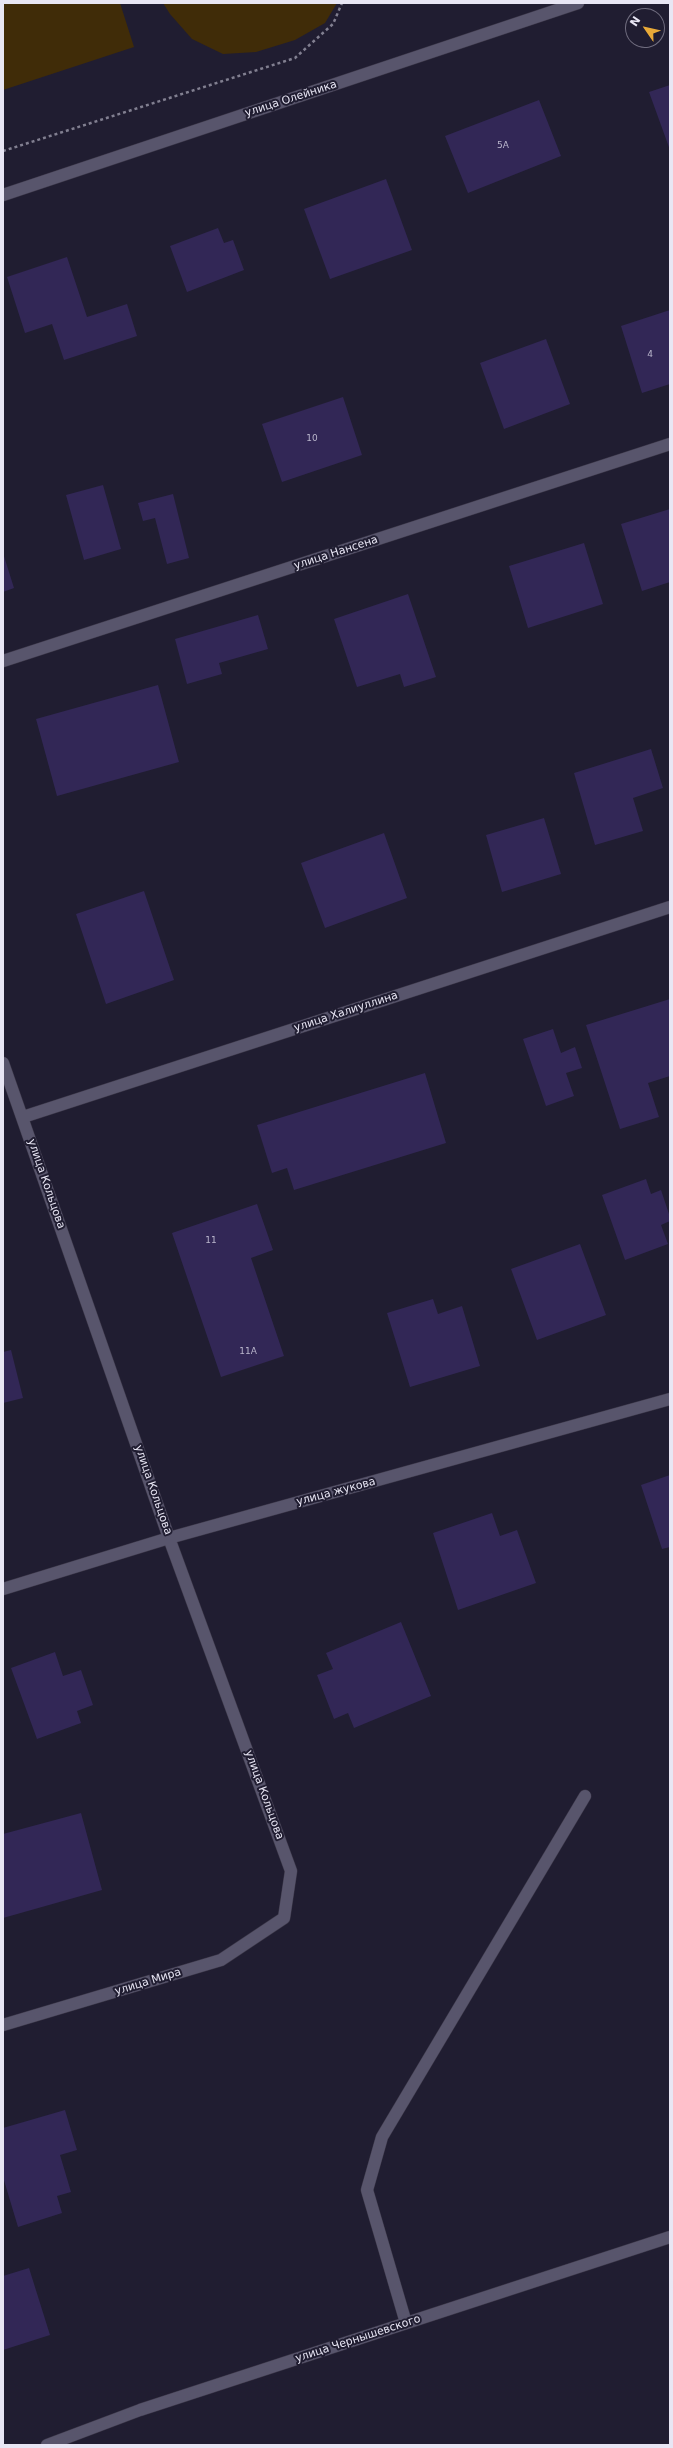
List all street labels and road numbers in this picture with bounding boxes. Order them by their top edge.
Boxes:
street label: улица Олейника [243,78,339,120]
street label: улица Нансена [292,533,380,573]
street label: улица Халиуллина [292,989,400,1035]
street label: улица Кольцова [24,1137,68,1231]
street label: улица Кольцова [131,1443,175,1537]
street label: улица жукова [295,1475,377,1509]
street label: улица Кольцова [242,1749,286,1841]
street label: улица Мира [113,1966,183,1998]
street label: улица Чернышевского [294,2313,422,2365]

